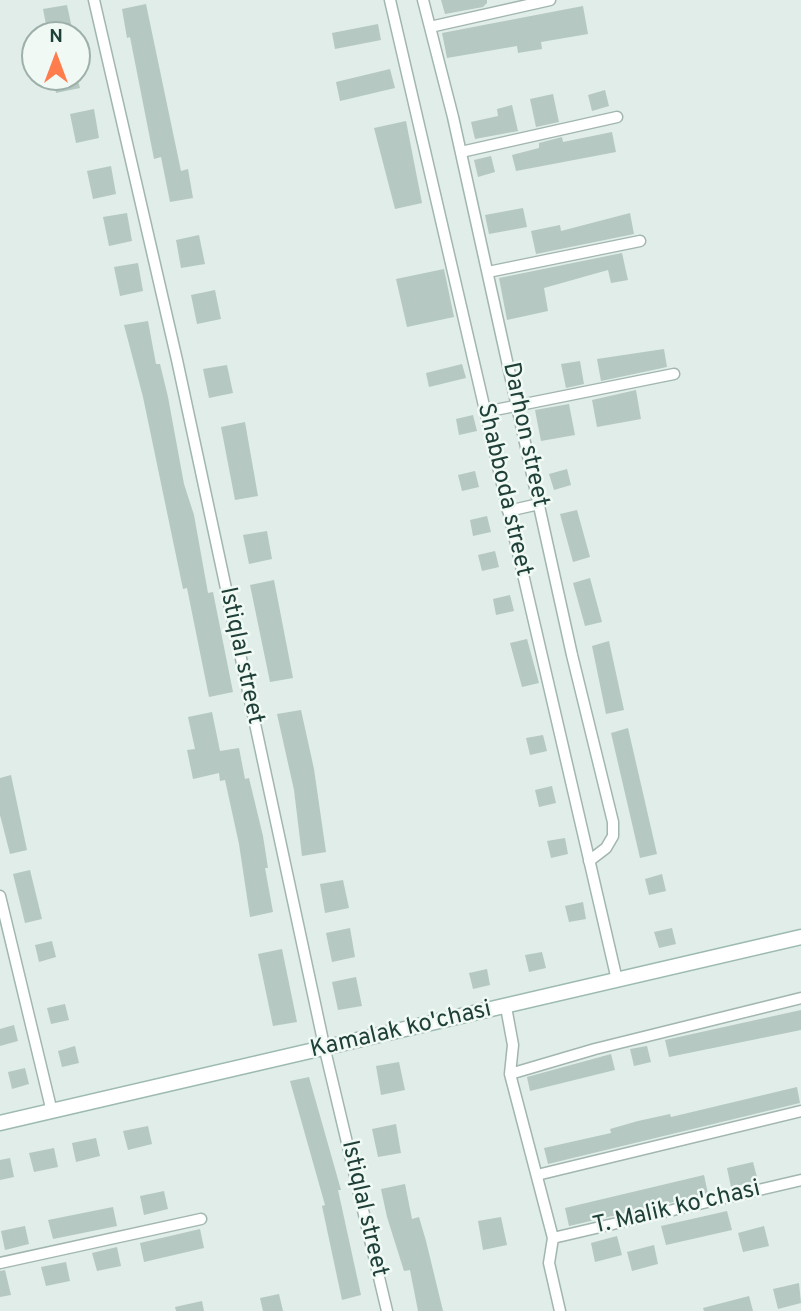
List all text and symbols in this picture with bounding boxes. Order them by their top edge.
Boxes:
north arrow [21,21,91,91]
text: N [49,25,63,49]
street label: Darhon street [495,360,553,510]
street label: Shabboda street [469,401,537,579]
street label: Istiqlal street [211,585,269,727]
street label: Kamalak ko'chasi [308,996,494,1066]
street label: Istiqlal street [333,1138,393,1280]
street label: T. Malik ko'chasi [591,1176,763,1242]

